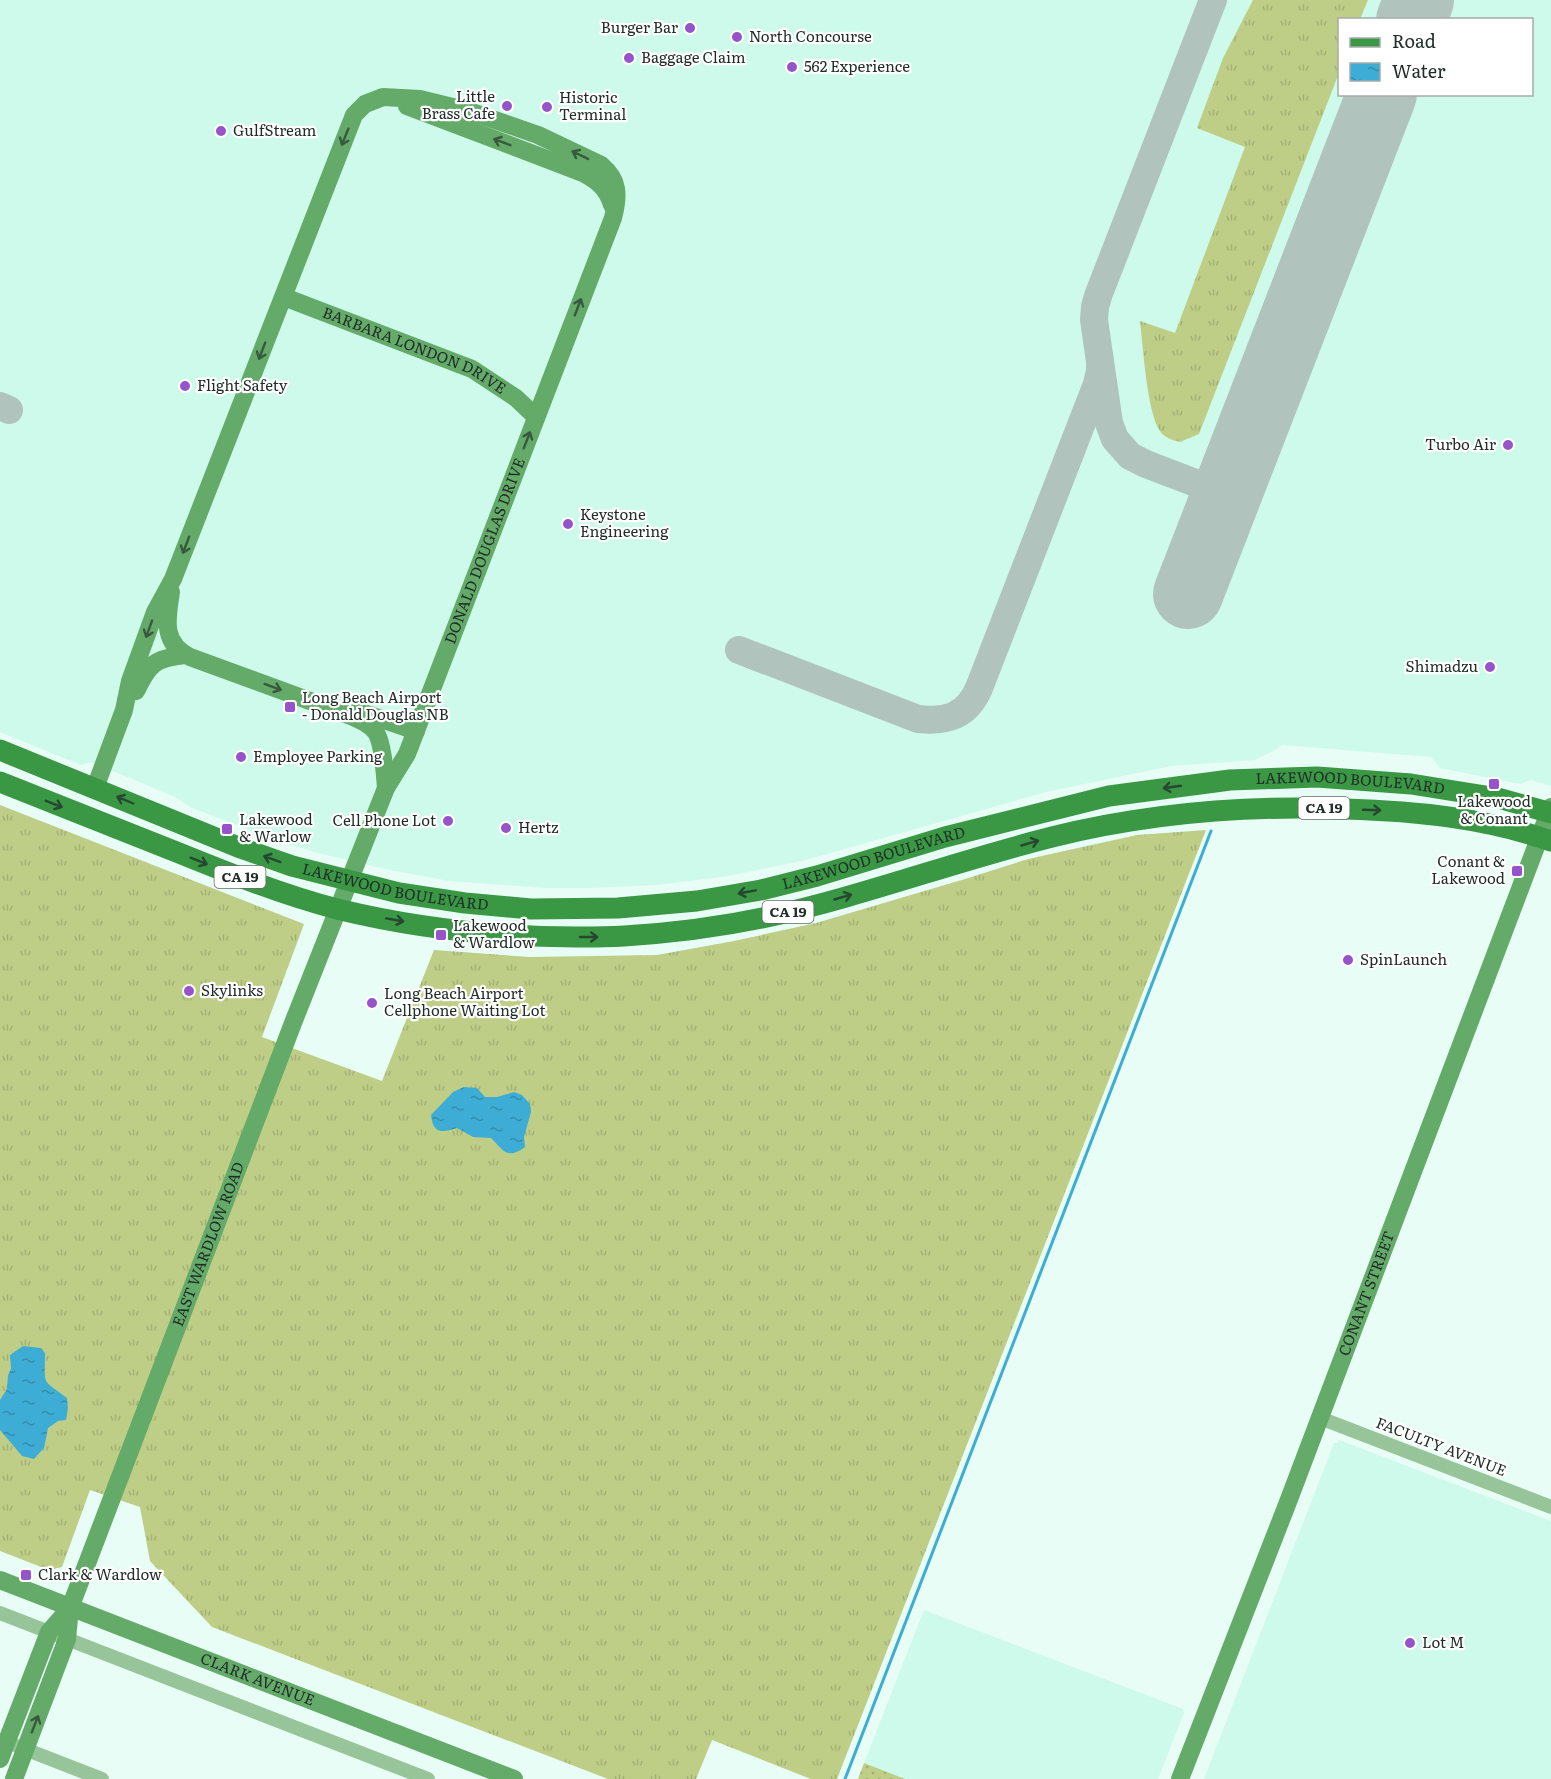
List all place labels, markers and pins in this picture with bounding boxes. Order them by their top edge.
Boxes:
place label: Burger Bar [601,15,678,38]
marker: Burger Bar [683,21,697,35]
place label: North Concourse [749,24,872,47]
marker: North Concourse [730,30,744,44]
place label: Baggage Claim [641,45,746,68]
marker: Baggage Claim [622,51,636,65]
place label: 562 Experience [804,54,910,77]
marker: 562 Experience [785,60,799,74]
place label: Little Brass Cafe [422,84,495,124]
place label: Historic Terminal [559,85,626,125]
marker: Little Brass Cafe [500,99,514,113]
marker: Historic Terminal [540,100,554,114]
place label: GulfStream [233,118,317,141]
marker: GulfStream [214,124,228,138]
place label: Flight Safety [197,373,288,396]
marker: Flight Safety [178,379,192,393]
place label: Turbo Air [1425,432,1496,455]
marker: Turbo Air [1501,438,1515,452]
place label: Keystone Engineering [580,502,669,542]
marker: Keystone Engineering [561,517,575,531]
place label: Shimadzu [1406,654,1478,677]
marker: Shimadzu [1483,660,1497,674]
place label: Long Beach Airport - Donald Douglas NB [302,685,449,725]
marker: Long Beach Airport - Donald Douglas NB [283,700,297,714]
place label: Employee Parking [253,744,383,767]
marker: Employee Parking [234,750,248,764]
marker: Lakewood & Conant [1487,777,1501,791]
place label: Lakewood & Conant [1457,789,1531,829]
place label: Lakewood & Warlow [239,807,313,847]
place label: Cell Phone Lot [333,808,436,831]
marker: Cell Phone Lot [441,814,455,828]
place label: Hertz [518,815,559,838]
marker: Hertz [499,821,513,835]
marker: Lakewood & Warlow [220,822,234,836]
place label: Conant & Lakewood [1431,849,1505,889]
marker: Conant & Lakewood [1510,864,1524,878]
place label: Lakewood & Wardlow [453,913,535,953]
marker: Lakewood & Wardlow [434,928,448,942]
place label: SpinLaunch [1360,947,1447,970]
marker: SpinLaunch [1341,953,1355,967]
place label: Skylinks [201,978,263,1001]
place label: Long Beach Airport Cellphone Waiting Lot [384,981,546,1021]
marker: Skylinks [182,984,196,998]
marker: Long Beach Airport Cellphone Waiting Lot [365,996,379,1010]
place label: Clark & Wardlow [38,1562,162,1585]
marker: Clark & Wardlow [19,1568,33,1582]
place label: Lot M [1422,1630,1464,1653]
marker: Lot M [1403,1636,1417,1650]

